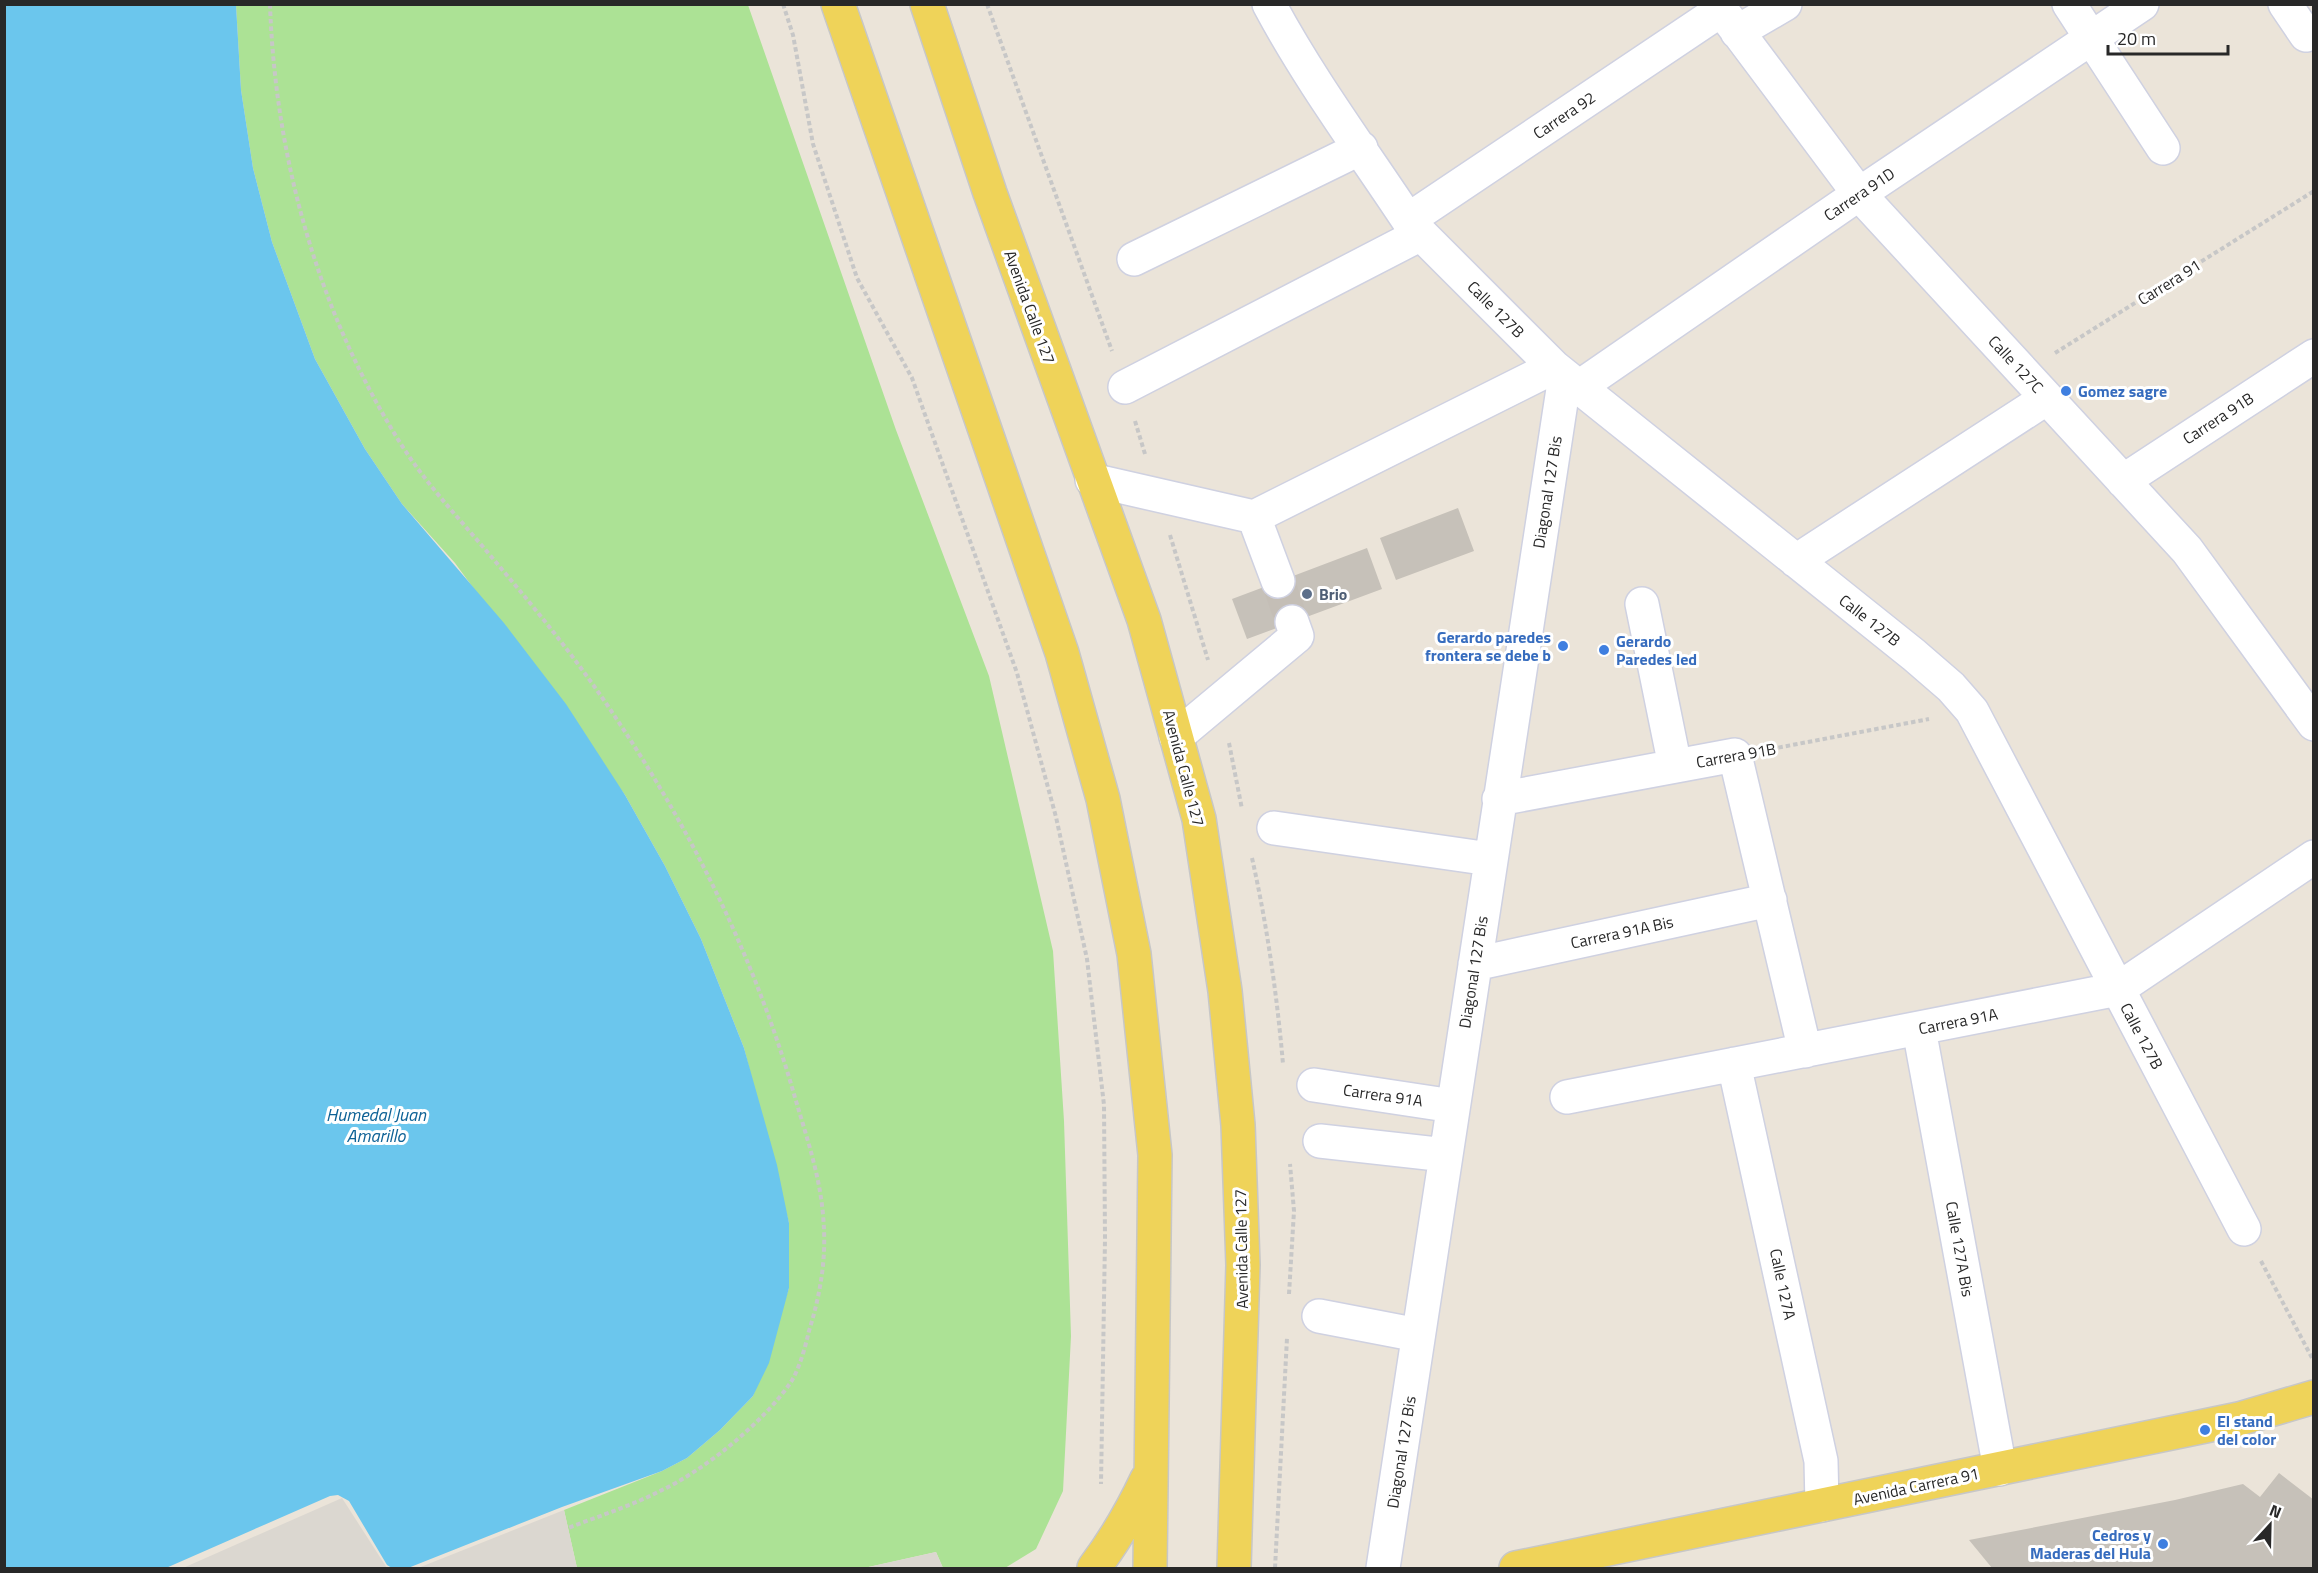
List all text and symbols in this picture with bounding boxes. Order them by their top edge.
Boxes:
scale bar [2108,18,2228,56]
text: 20 m [2117,25,2156,52]
street label: Carrera 92 [1528,85,1600,145]
street label: Carrera 91D [1819,161,1899,227]
street label: Avenida Calle 127 [998,247,1062,367]
street label: Carrera 91 [2133,253,2205,311]
street label: Calle 127B [1462,275,1530,343]
street label: Calle 127C [1983,330,2049,398]
place label: Gomez sagre [2078,379,2167,403]
marker: Gomez sagre [2059,384,2073,398]
street label: Carrera 91B [2178,386,2258,450]
street label: Diagonal 127 Bis [1526,434,1568,550]
place label: Brio [1319,582,1347,606]
marker: Brio [1300,587,1314,601]
street label: Calle 127B [1834,588,1906,652]
place label: Gerardo paredes frontera se debe b [1425,625,1551,667]
place label: Gerardo Paredes Ied [1616,629,1697,671]
marker: Gerardo paredes frontera se debe b [1556,639,1570,653]
marker: Gerardo Paredes Ied [1597,643,1611,657]
street label: Avenida Calle 127 [1157,707,1211,829]
street label: Carrera 91B [1694,736,1778,774]
street label: Carrera 91A Bis [1568,909,1676,955]
street label: Diagonal 127 Bis [1452,914,1494,1030]
street label: Calle 127B [2114,998,2170,1074]
street label: Carrera 91A [1916,1001,2000,1040]
street label: Carrera 91A [1342,1078,1425,1113]
water label: Humedal Juan Amarillo [326,1101,427,1149]
street label: Avenida Calle 127 [1228,1189,1254,1309]
street label: Calle 127A Bis [1940,1199,1980,1299]
street label: Calle 127A [1764,1246,1802,1322]
street label: Diagonal 127 Bis [1380,1394,1422,1510]
place label: El stand del color [2217,1409,2276,1451]
marker: El stand del color [2198,1423,2212,1437]
street label: Avenida Carrera 91 [1851,1461,1981,1511]
north arrow [2240,1495,2300,1555]
text: N [2266,1498,2285,1524]
place label: Cedros y Maderas del Hula [2030,1523,2151,1565]
marker: Cedros y Maderas del Hula [2156,1537,2170,1551]

